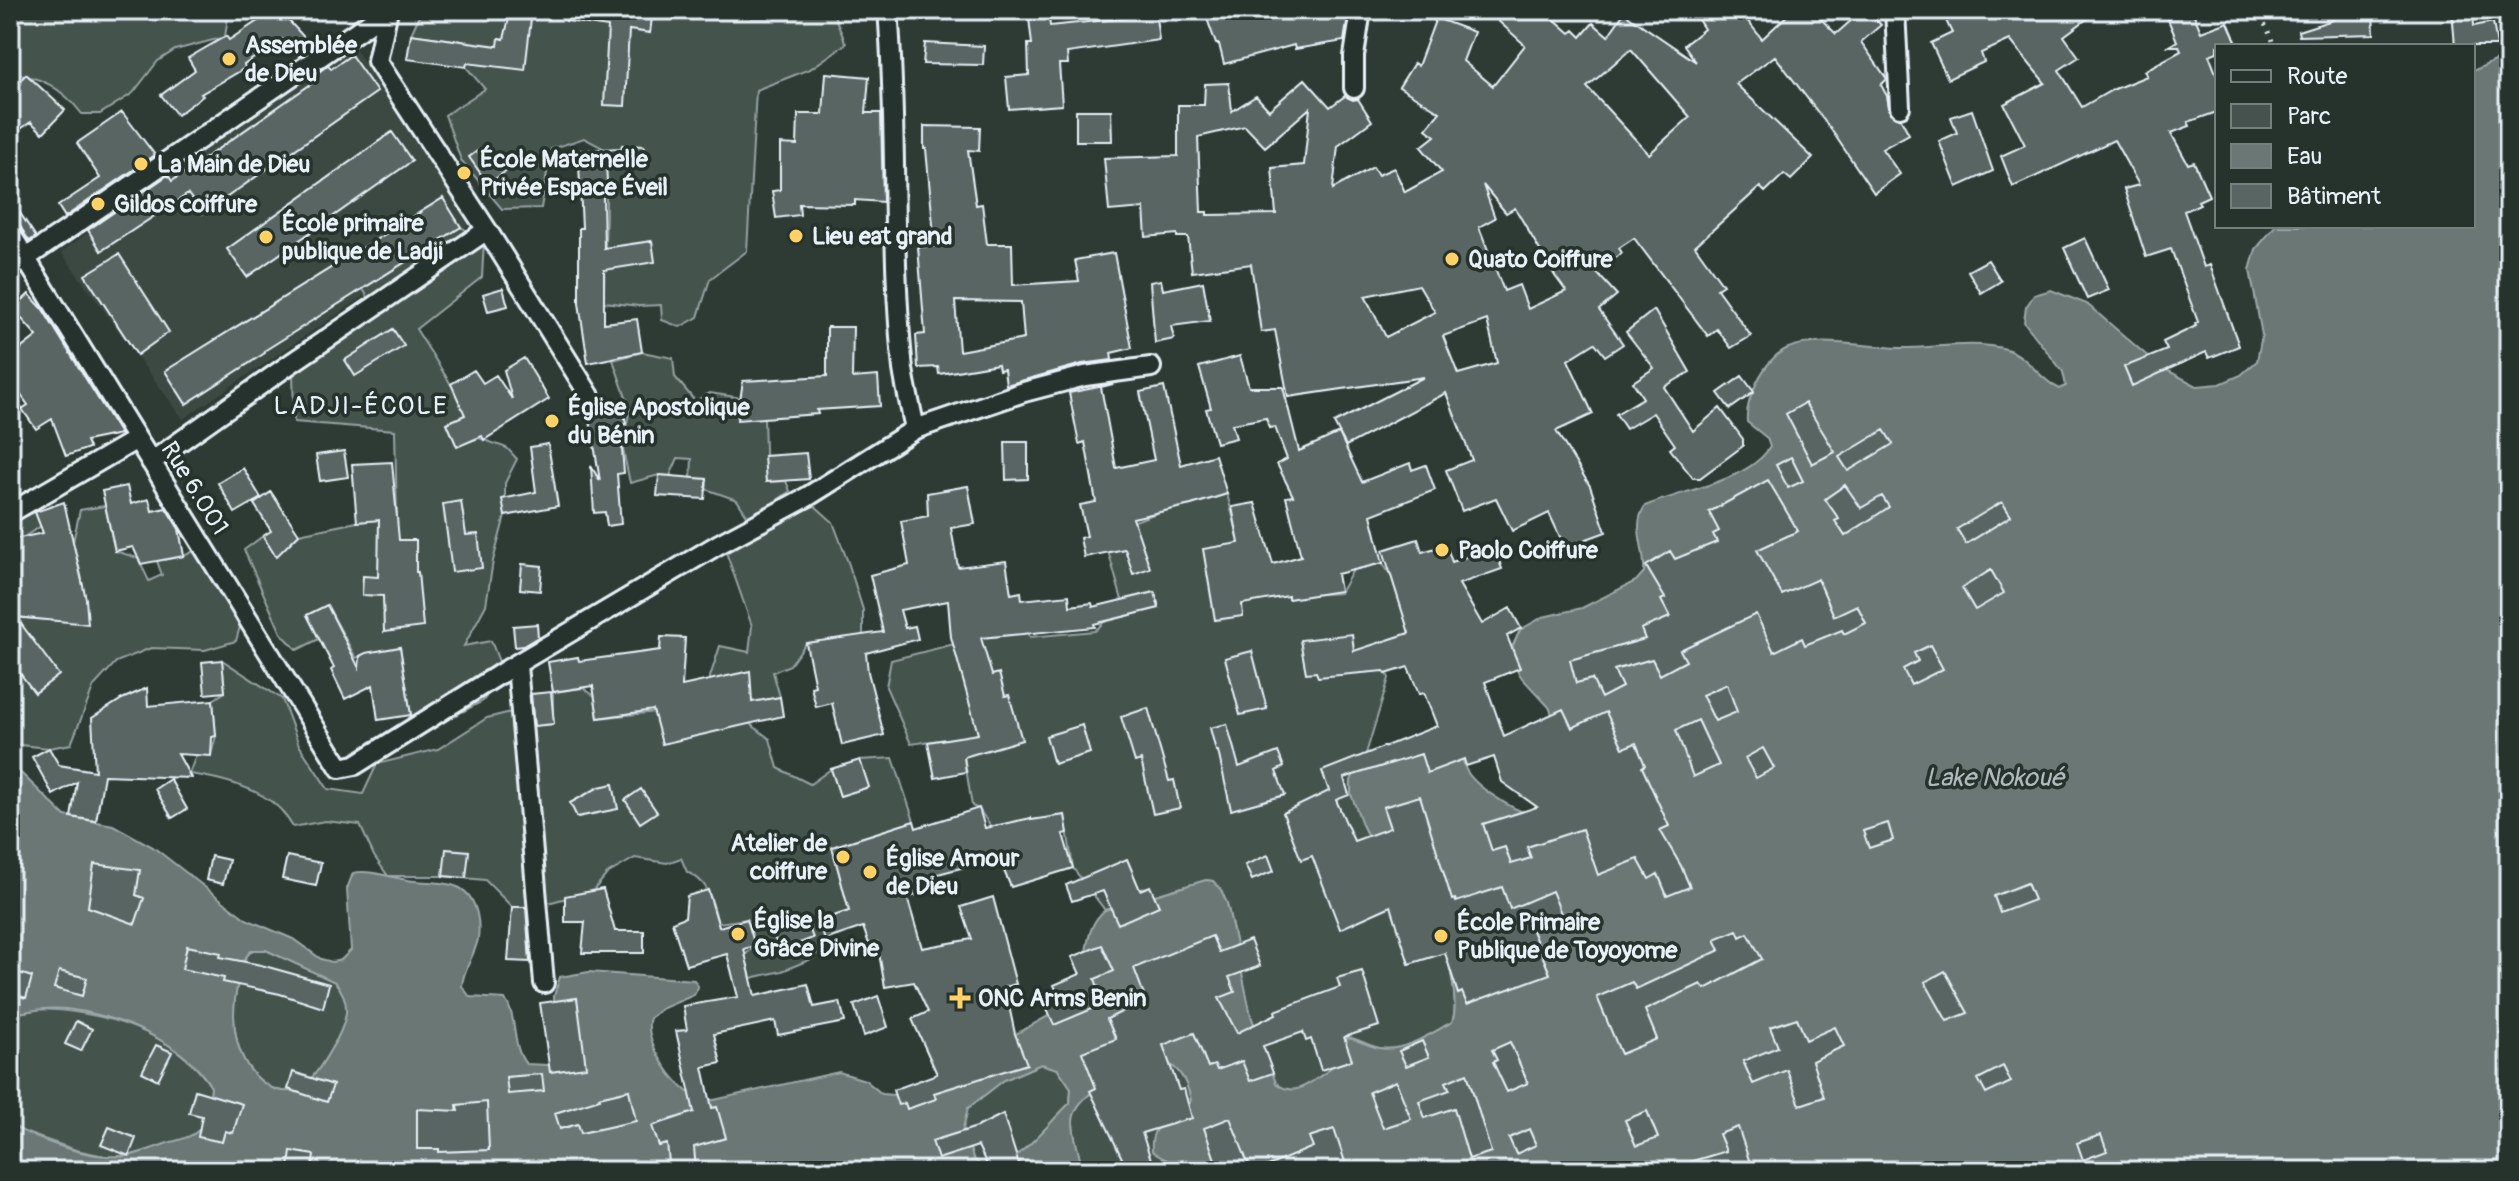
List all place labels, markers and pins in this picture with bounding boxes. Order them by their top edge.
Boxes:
place label: Assemblée de Dieu [245,31,358,88]
marker: Assemblée de Dieu [220,50,238,68]
place label: École Maternelle Privée Espace Éveil [480,145,668,202]
place label: La Main de Dieu [157,150,310,179]
marker: La Main de Dieu [132,155,150,173]
marker: École Maternelle Privée Espace Éveil [455,164,473,182]
place label: Gildos coiffure [114,190,258,219]
marker: Gildos coiffure [89,195,107,213]
place label: École primaire publique de Ladji [282,209,443,266]
place label: Lieu eat grand [812,222,953,251]
marker: Lieu eat grand [787,227,805,245]
marker: École primaire publique de Ladji [257,228,275,246]
place label: Quato Coiffure [1468,245,1614,274]
marker: Quato Coiffure [1443,250,1461,268]
place label: Église Apostolique du Bénin [568,393,751,450]
marker: Église Apostolique du Bénin [543,412,561,430]
place label: Paolo Coiffure [1458,536,1599,565]
marker: Paolo Coiffure [1433,541,1451,559]
place label: Atelier de coiffure [730,829,828,886]
place label: Église Amour de Dieu [886,844,1020,901]
marker: Atelier de coiffure [834,848,852,866]
marker: Église Amour de Dieu [861,863,879,881]
place label: Église la Grâce Divine [754,906,880,963]
place label: École Primaire Publique de Toyoyome [1457,908,1678,965]
marker: Église la Grâce Divine [729,925,747,943]
marker: École Primaire Publique de Toyoyome [1432,927,1450,945]
place label: ONC Arms Benin [978,984,1147,1013]
marker: ONC Arms Benin [949,987,971,1009]

